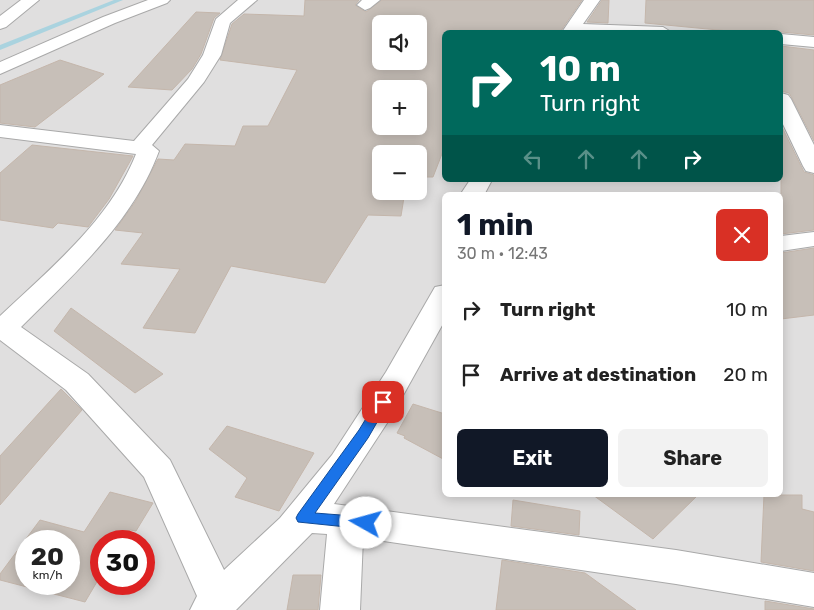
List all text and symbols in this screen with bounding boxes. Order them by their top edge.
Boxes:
map controls [372,15,427,200]
button: sound [372,15,427,70]
text: 10 m [540,48,621,90]
icon: right [457,50,522,115]
button: + [372,80,427,135]
text: Turn right [540,90,640,117]
button: − [372,145,427,200]
icon: left [519,145,547,173]
icon: ahead [572,145,600,173]
icon: ahead [625,145,653,173]
icon: right [678,145,706,173]
text: 1 min [457,207,534,243]
button: close [716,209,768,261]
text: 30 m · 12:43 [457,244,548,263]
icon: right [457,296,485,324]
text: Turn right [500,298,595,321]
text: 10 m [726,298,768,321]
icon: arrive [457,361,485,389]
text: Arrive at destination [500,363,696,386]
text: 20 m [723,363,768,386]
pin [362,381,404,423]
icon: arrive [369,388,397,416]
button: Exit [457,429,608,487]
button: Share [618,429,768,487]
position arrow [339,496,391,548]
speed limit sign: 30 [90,530,155,595]
text: 20 [31,542,64,571]
text: km/h [33,568,62,582]

